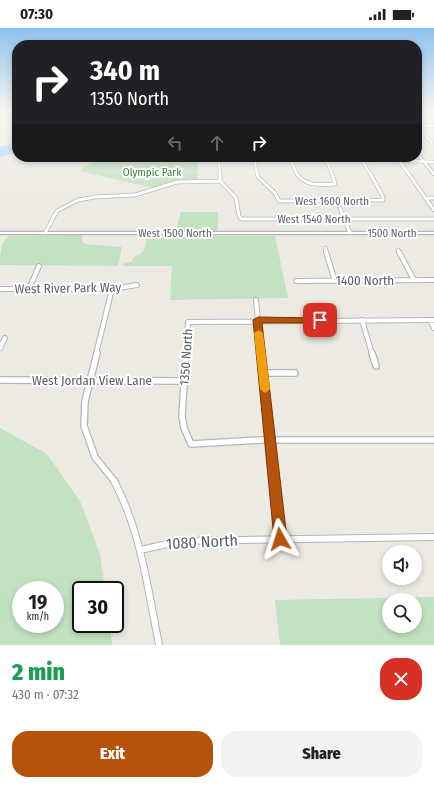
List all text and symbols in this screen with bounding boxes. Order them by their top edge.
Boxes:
text: 07:30 [20,5,53,23]
text: 340 m [90,54,160,87]
icon: right [24,56,76,108]
text: 1350 North [90,88,169,110]
icon: left [164,132,186,154]
icon: ahead [206,132,228,154]
icon: right [248,132,270,154]
park label: Olympic Park [123,166,182,179]
street label: West 1600 North [295,195,369,208]
street label: West 1540 North [277,213,351,226]
street label: West 1500 North [138,227,212,240]
street label: 1500 North [367,227,417,240]
street label: 1400 North [336,273,394,288]
street label: West River Park Way [15,280,122,296]
pin [303,303,337,337]
icon: arrive [309,309,331,331]
street label: 1350 North [177,328,195,386]
street label: West Jordan View Lane [32,373,152,388]
position arrow [259,518,301,560]
street label: 1080 North [166,531,238,553]
map controls [382,545,422,633]
button: sound [382,545,422,585]
speed limit sign: 30 [72,581,124,633]
text: 19 [29,590,47,614]
button: search [382,593,422,633]
text: km/h [27,611,49,623]
text: 2 min [12,658,65,686]
button: close [380,658,422,700]
text: 430 m · 07:32 [12,687,79,702]
button: Exit [12,731,213,777]
button: Share [221,731,422,777]

